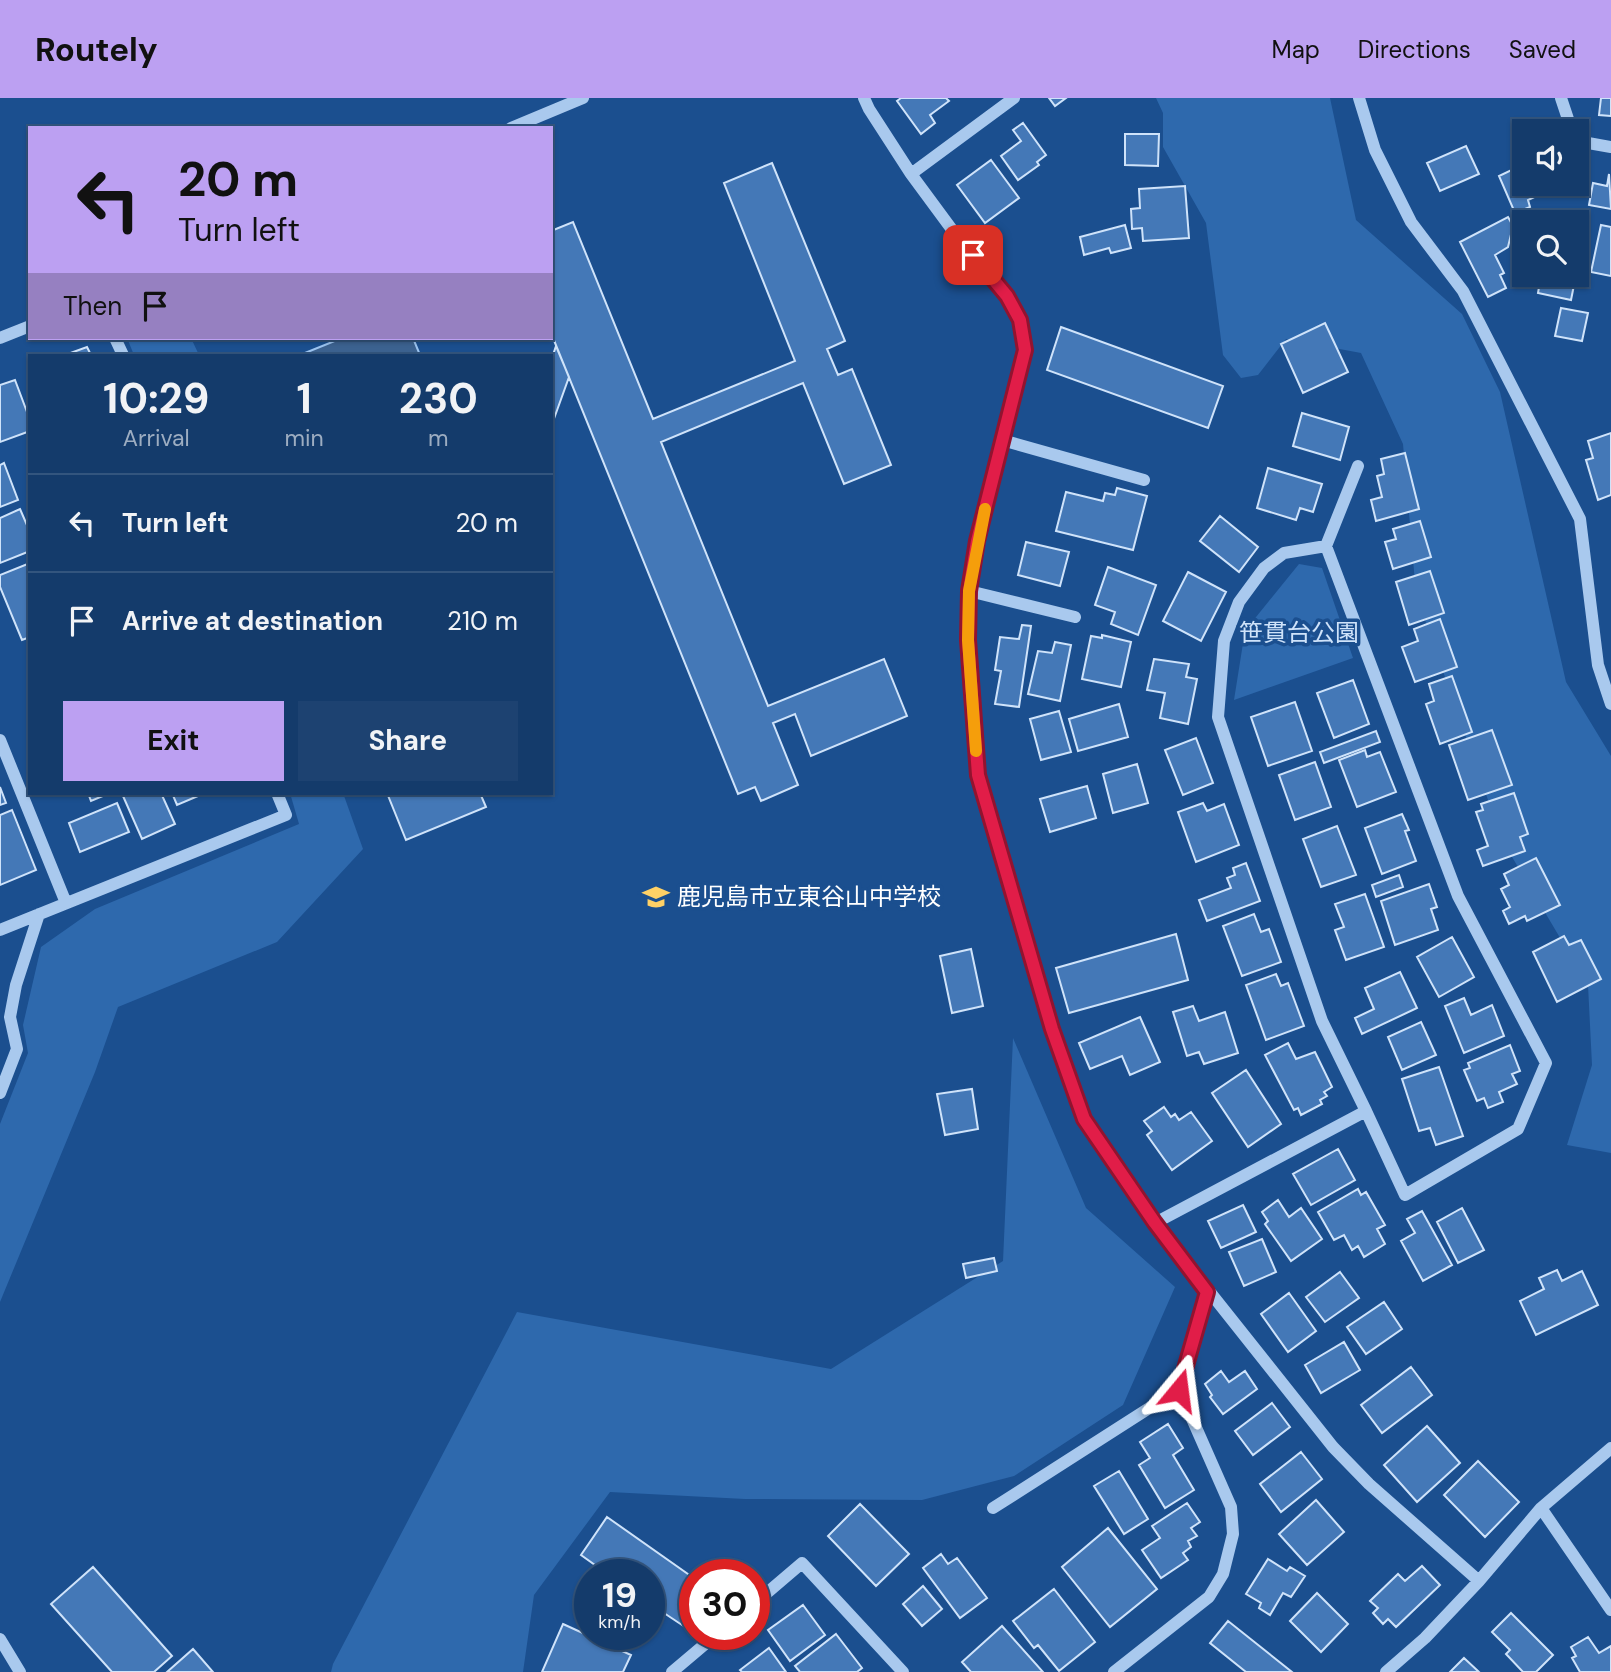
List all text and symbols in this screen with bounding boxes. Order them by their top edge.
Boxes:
text: Routely [35,28,158,71]
text: Map [1272,34,1320,65]
text: Directions [1358,34,1471,65]
text: Saved [1509,34,1576,65]
map controls [1512,119,1589,287]
button: sound [1512,119,1589,196]
text: 20 m [178,147,298,211]
icon: left [63,154,154,245]
text: Turn left [178,209,300,251]
button: search [1512,210,1589,287]
pin [943,225,1003,285]
icon: arrive [954,236,992,274]
icon: arrive [136,287,174,325]
text: Then [63,289,122,323]
text: 10:29 [103,371,209,426]
text: 1 [296,371,312,426]
text: 230 [399,371,478,426]
text: Arrival [123,423,190,453]
text: min [284,423,324,453]
text: m [428,423,449,453]
icon: left [63,504,101,542]
text: Turn left [122,506,229,540]
text: 20 m [455,506,518,540]
icon: arrive [63,602,101,640]
text: Arrive at destination [122,604,383,638]
text: 210 m [447,604,518,638]
park label: 笹貫台公園 [1239,617,1359,648]
button: Exit [63,701,284,781]
button: Share [298,701,518,781]
place label: 鹿児島市立東谷山中学校 [677,881,941,912]
school or university icon: 鹿児島市立東谷山中学校 [641,882,671,912]
position arrow [1142,1353,1216,1427]
speed limit sign: 30 [679,1559,770,1650]
text: 19 [602,1572,637,1618]
text: km/h [598,1610,641,1634]

